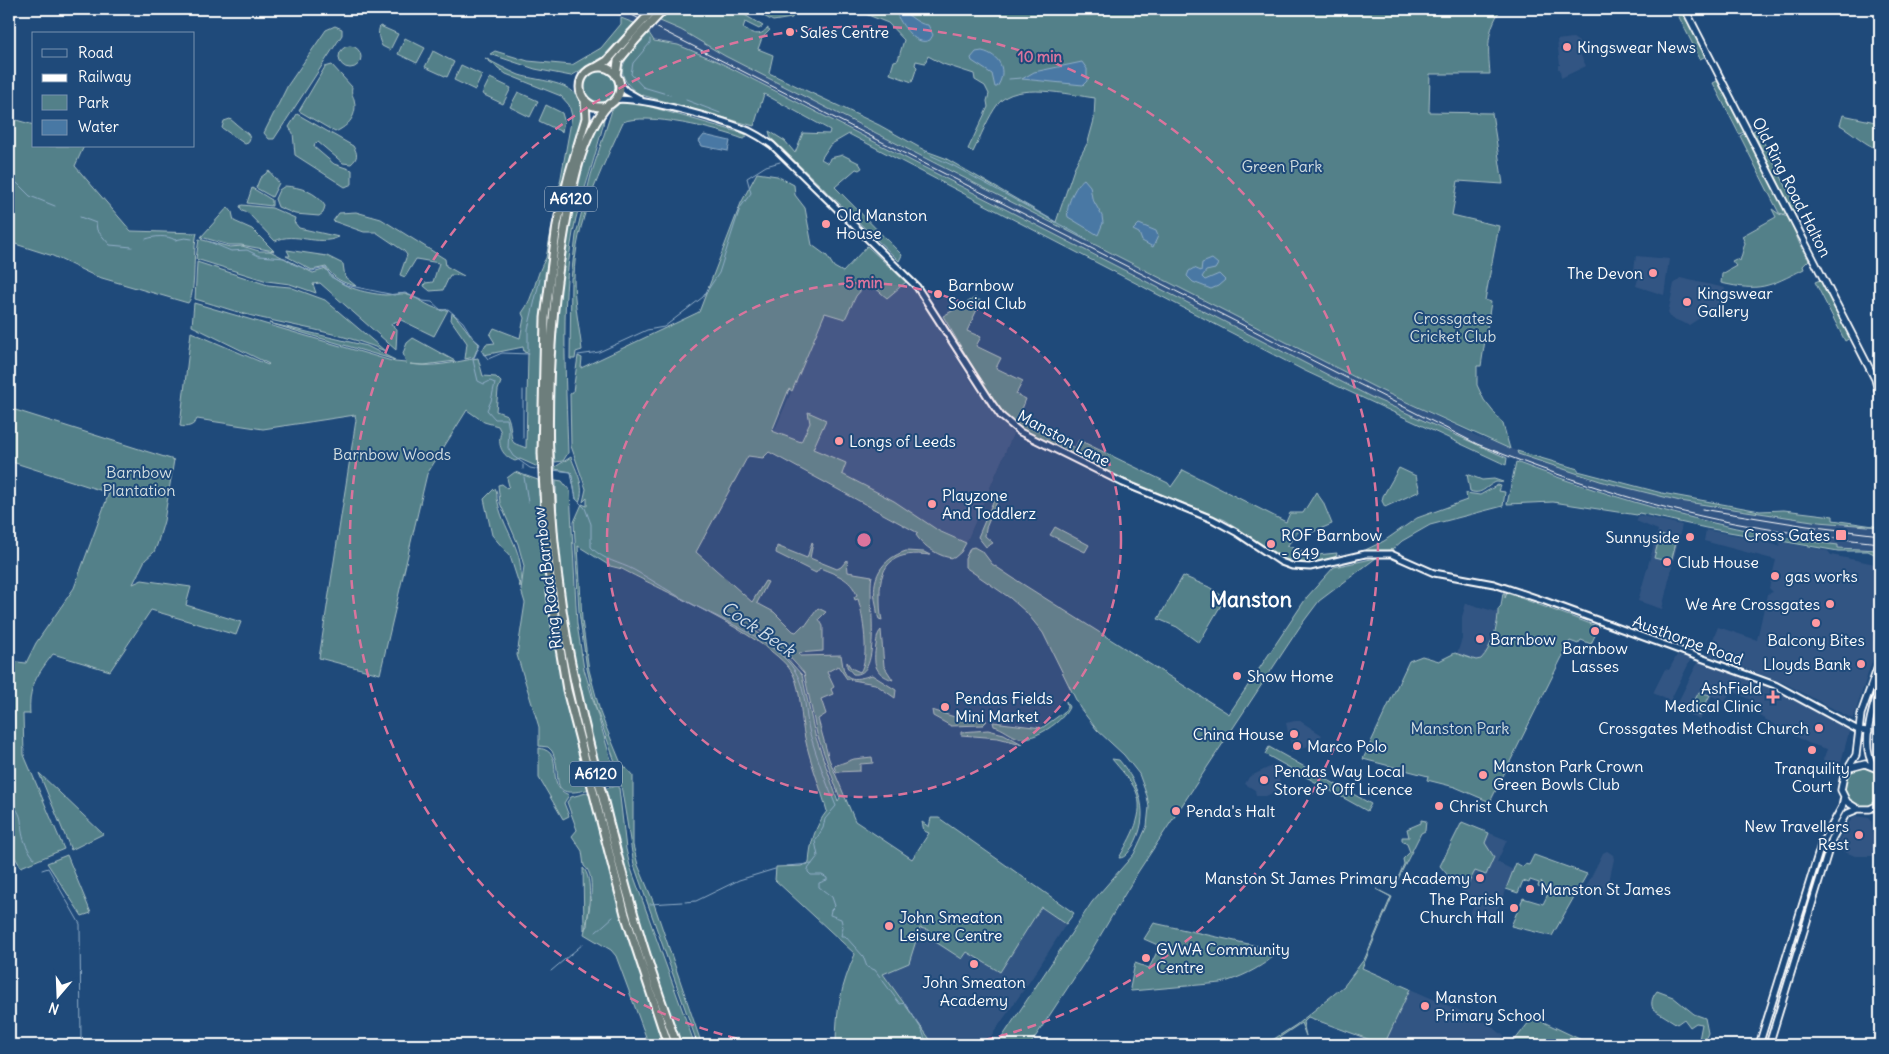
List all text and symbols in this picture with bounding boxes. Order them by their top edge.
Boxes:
place label: Sales Centre [800,22,889,42]
marker: Sales Centre [784,26,796,38]
legend [32,32,195,148]
place label: Kingswear News [1577,37,1696,57]
marker: Kingswear News [1561,41,1573,53]
text: Road [78,43,113,62]
text: 10 min [1018,47,1063,66]
text: Railway [78,67,132,86]
text: Park [78,93,109,112]
street label: Old Ring Road Halton [1748,114,1836,260]
text: Water [78,117,119,136]
park label: Green Park [1242,156,1322,176]
road number: A6120 [545,186,597,212]
place label: Old Manston House [836,205,927,243]
marker: Old Manston House [820,218,832,230]
place label: The Devon [1567,263,1643,283]
marker: The Devon [1647,267,1659,279]
text: 5 min [845,273,883,292]
place label: Barnbow Social Club [948,275,1027,313]
place label: Kingswear Gallery [1697,283,1773,321]
marker: Barnbow Social Club [932,288,944,300]
marker: Kingswear Gallery [1681,296,1693,308]
park label: Crossgates Cricket Club [1410,308,1497,346]
street label: Manston Lane [1014,405,1114,471]
place label: Longs of Leeds [849,431,956,451]
marker: Longs of Leeds [833,435,845,447]
park label: Barnbow Woods [333,444,451,464]
park label: Barnbow Plantation [102,462,176,500]
place label: Playzone And Toddlerz [942,485,1037,523]
marker: Playzone And Toddlerz [926,498,938,510]
street label: Ring Road Barnbow [528,505,566,650]
place label: ROF Barnbow - 649 [1281,525,1383,563]
place label: Cross Gates [1744,525,1830,545]
place label: Sunnyside [1605,527,1680,547]
marker: Cross Gates [1834,528,1848,542]
centre of rings [855,531,873,549]
marker: Sunnyside [1684,531,1696,543]
marker: ROF Barnbow - 649 [1265,538,1277,550]
place label: Club House [1677,552,1759,572]
marker: Club House [1661,556,1673,568]
place label: gas works [1785,566,1858,586]
marker: gas works [1769,570,1781,582]
district label: Manston [1210,586,1292,613]
place label: We Are Crossgates [1685,594,1820,614]
water label: Cock Beck [717,595,801,663]
marker: We Are Crossgates [1824,598,1836,610]
street label: Austhorpe Road [1630,611,1746,669]
marker: Balcony Bites [1810,617,1822,629]
marker: Barnbow Lasses [1589,625,1601,637]
place label: Barnbow [1490,629,1556,649]
place label: Balcony Bites [1767,630,1865,650]
marker: Barnbow [1474,633,1486,645]
place label: Barnbow Lasses [1562,638,1628,676]
place label: Lloyds Bank [1763,654,1851,674]
marker: Lloyds Bank [1855,658,1867,670]
place label: Show Home [1247,666,1334,686]
marker: Show Home [1231,670,1243,682]
place label: AshField Medical Clinic [1664,678,1762,716]
place label: Pendas Fields Mini Market [955,688,1053,726]
marker: AshField Medical Clinic [1766,690,1780,704]
marker: Pendas Fields Mini Market [939,701,951,713]
park label: Manston Park [1410,718,1510,738]
place label: Crossgates Methodist Church [1598,718,1809,738]
marker: Crossgates Methodist Church [1813,722,1825,734]
place label: China House [1193,724,1284,744]
marker: China House [1288,728,1300,740]
place label: Marco Polo [1307,736,1387,756]
marker: Marco Polo [1291,740,1303,752]
marker: Tranquility Court [1806,744,1818,756]
place label: Manston Park Crown Green Bowls Club [1493,756,1644,794]
place label: Tranquility Court [1774,758,1850,796]
place label: Pendas Way Local Store & Off Licence [1274,761,1413,799]
road number: A6120 [570,762,622,786]
marker: Manston Park Crown Green Bowls Club [1477,769,1489,781]
marker: Pendas Way Local Store & Off Licence [1258,774,1270,786]
place label: Christ Church [1449,796,1548,816]
marker: Christ Church [1433,800,1445,812]
place label: Penda's Halt [1186,801,1276,821]
marker: Penda's Halt [1170,805,1182,817]
place label: New Travellers Rest [1744,816,1850,854]
marker: New Travellers Rest [1853,829,1865,841]
place label: Manston St James Primary Academy [1205,868,1470,888]
marker: Manston St James Primary Academy [1474,872,1486,884]
place label: Manston St James [1540,879,1671,899]
marker: Manston St James [1524,883,1536,895]
place label: The Parish Church Hall [1420,889,1504,927]
marker: The Parish Church Hall [1508,902,1520,914]
place label: John Smeaton Leisure Centre [899,907,1003,945]
marker: John Smeaton Leisure Centre [883,920,895,932]
place label: GVWA Community Centre [1156,939,1290,977]
marker: GVWA Community Centre [1140,952,1152,964]
marker: John Smeaton Academy [968,958,980,970]
north arrow [32,972,82,1022]
place label: John Smeaton Academy [922,972,1026,1010]
place label: Manston Primary School [1435,987,1545,1025]
text: N [46,998,61,1018]
marker: Manston Primary School [1419,1000,1431,1012]

